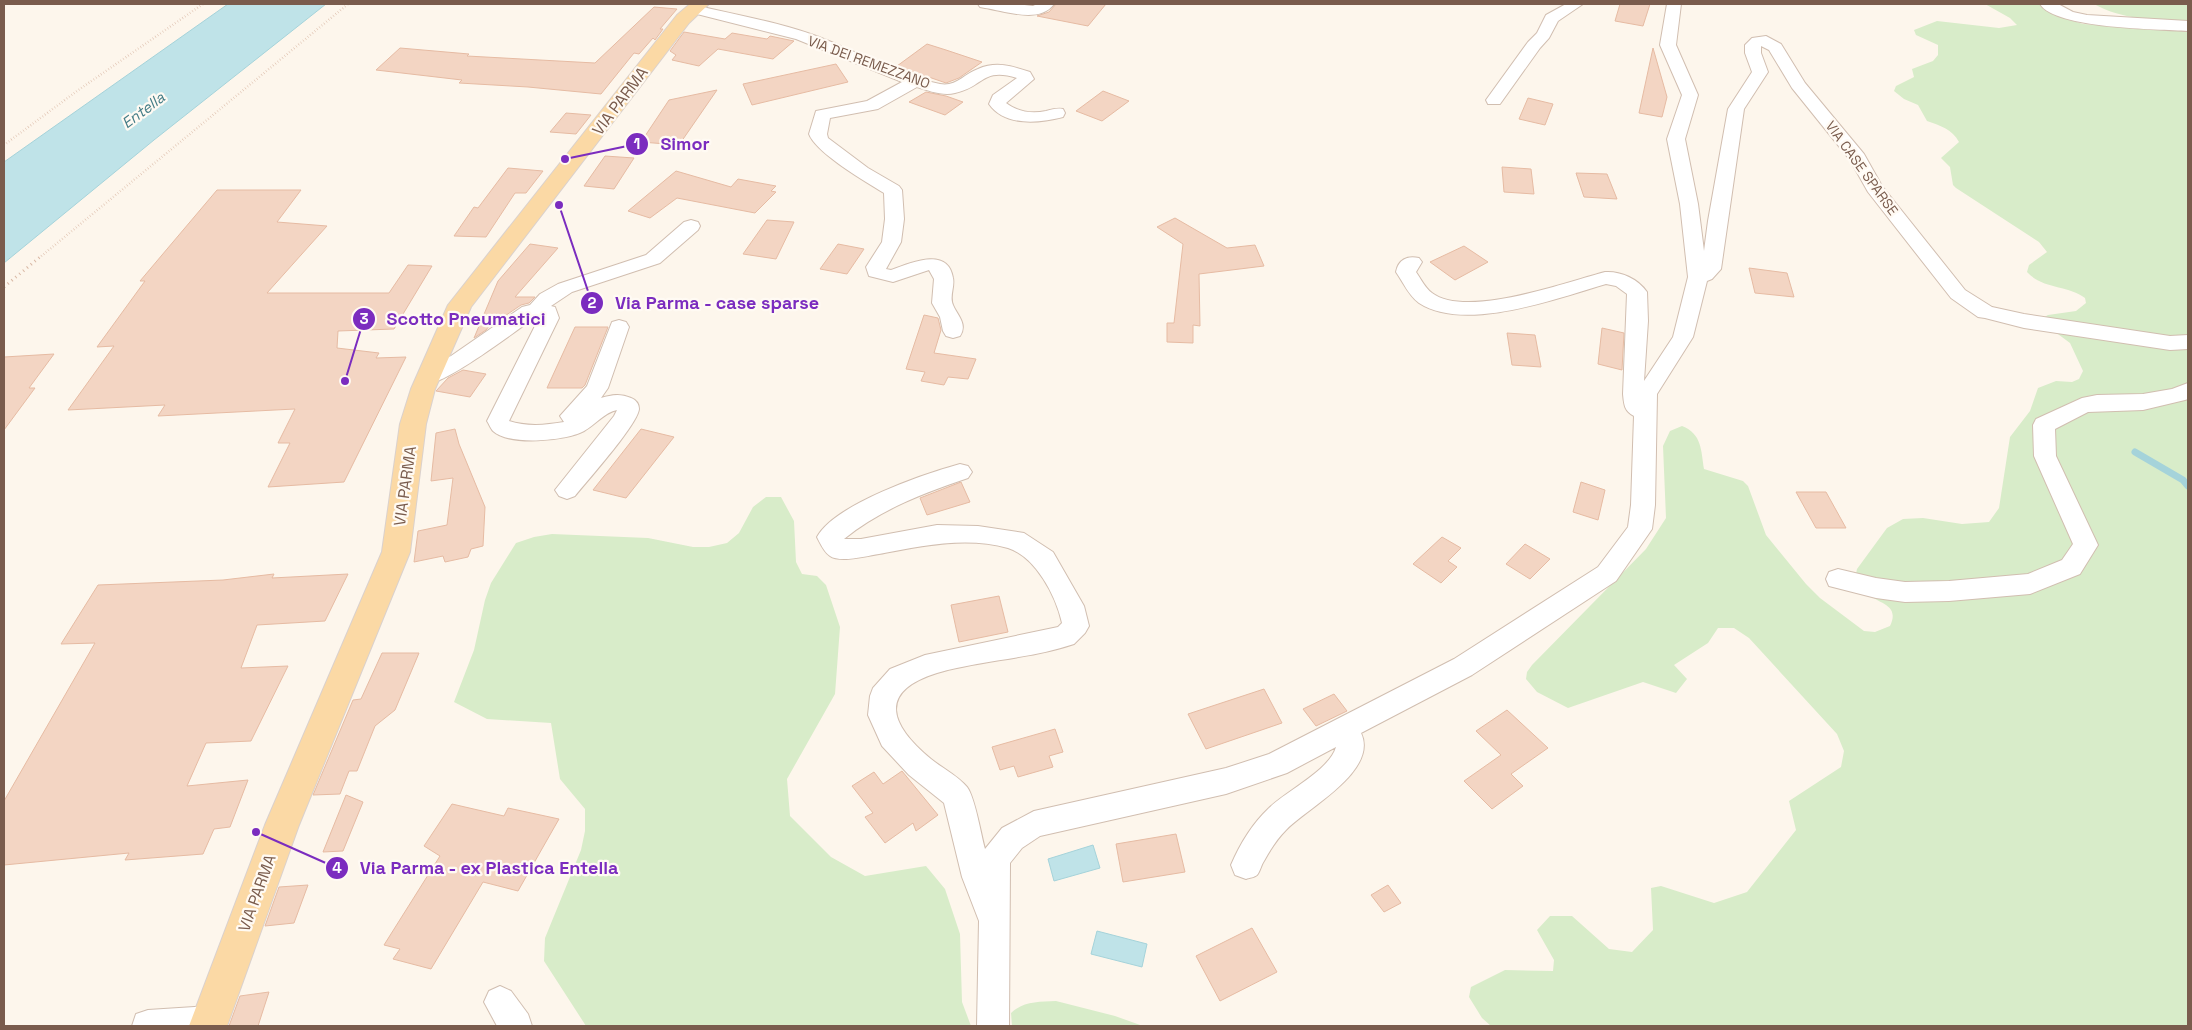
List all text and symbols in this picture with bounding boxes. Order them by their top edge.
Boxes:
street label: VIA DEI REMEZZANO [805,32,933,92]
street label: VIA PARMA [587,62,653,140]
water label: Entella [118,87,169,132]
street label: VIA CASE SPARSE [1822,117,1902,219]
callout: Simor [625,127,719,160]
text: Simor [660,132,710,155]
text: 1 [634,134,640,153]
callout: Via Parma - case sparse [579,286,829,319]
text: Via Parma - case sparse [615,291,819,314]
text: 2 [588,293,597,312]
callout: Scotto Pneumatici [352,303,556,336]
text: Scotto Pneumatici [386,307,546,330]
text: 3 [359,309,369,328]
street label: VIA PARMA [389,445,421,527]
callout: Via Parma - ex Plastica Entella [324,851,629,884]
street label: VIA PARMA [233,852,281,934]
text: Via Parma - ex Plastica Entella [360,856,619,879]
text: 4 [332,858,342,877]

